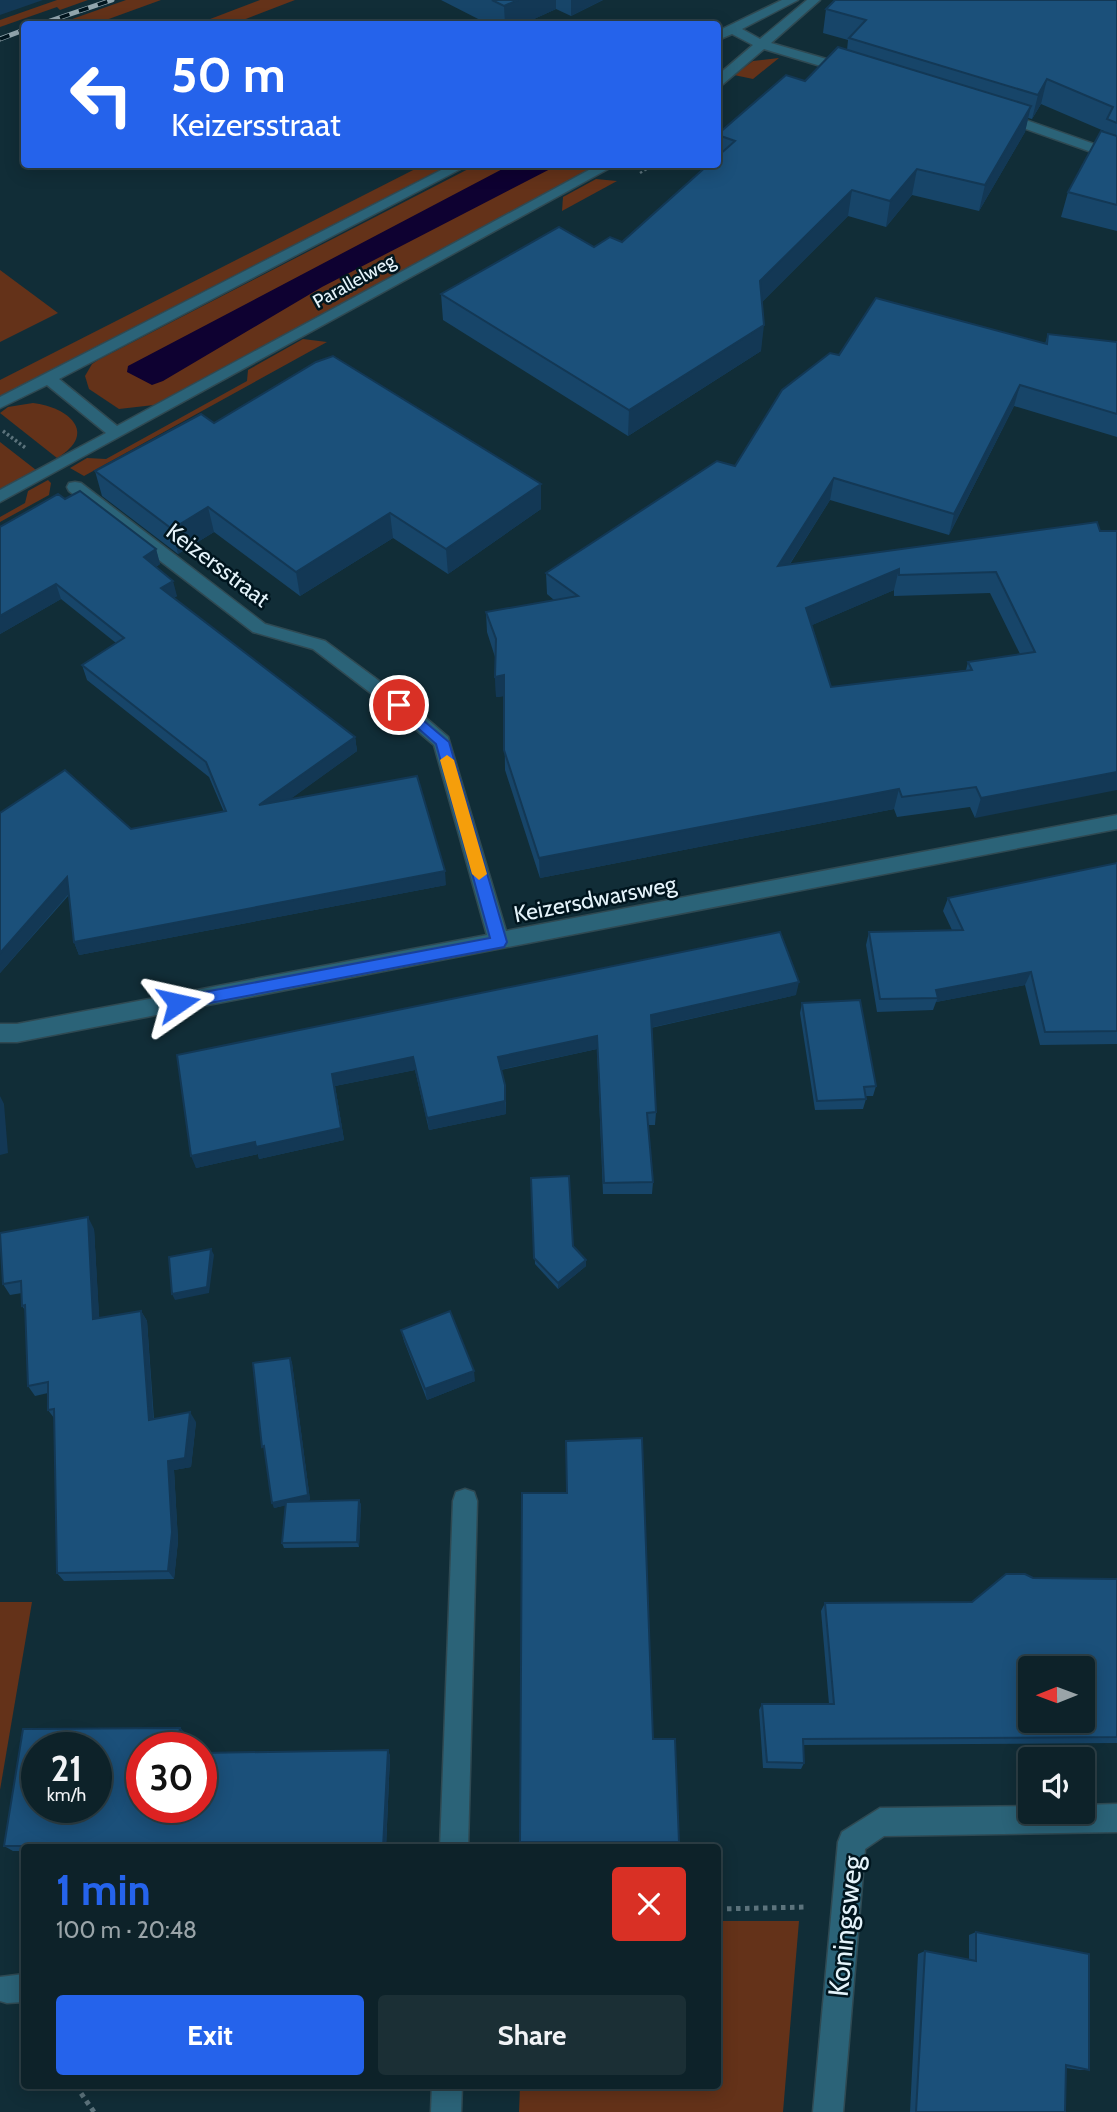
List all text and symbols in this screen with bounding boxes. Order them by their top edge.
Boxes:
text: 50 m [171,45,286,104]
icon: left [56,49,147,140]
text: Keizersstraat [171,105,341,144]
street label: Parallelweg [309,249,400,313]
street label: Keizersstraat [161,517,275,613]
pin [369,675,429,735]
icon: arrive [380,686,418,724]
street label: Keizersdwarsweg [511,869,679,928]
position arrow [141,966,215,1040]
north arrow [1018,1656,1096,1732]
map controls [1018,1656,1095,1824]
speed limit sign: 30 [126,1732,217,1823]
text: 21 [51,1747,82,1790]
button: sound [1018,1747,1095,1824]
text: km/h [47,1784,86,1806]
street label: Koningsweg [821,1853,869,1998]
text: 1 min [56,1864,151,1916]
button: close [612,1867,686,1941]
text: 100 m · 20:48 [56,1916,197,1944]
button: Exit [56,1995,364,2075]
button: Share [378,1995,686,2075]

